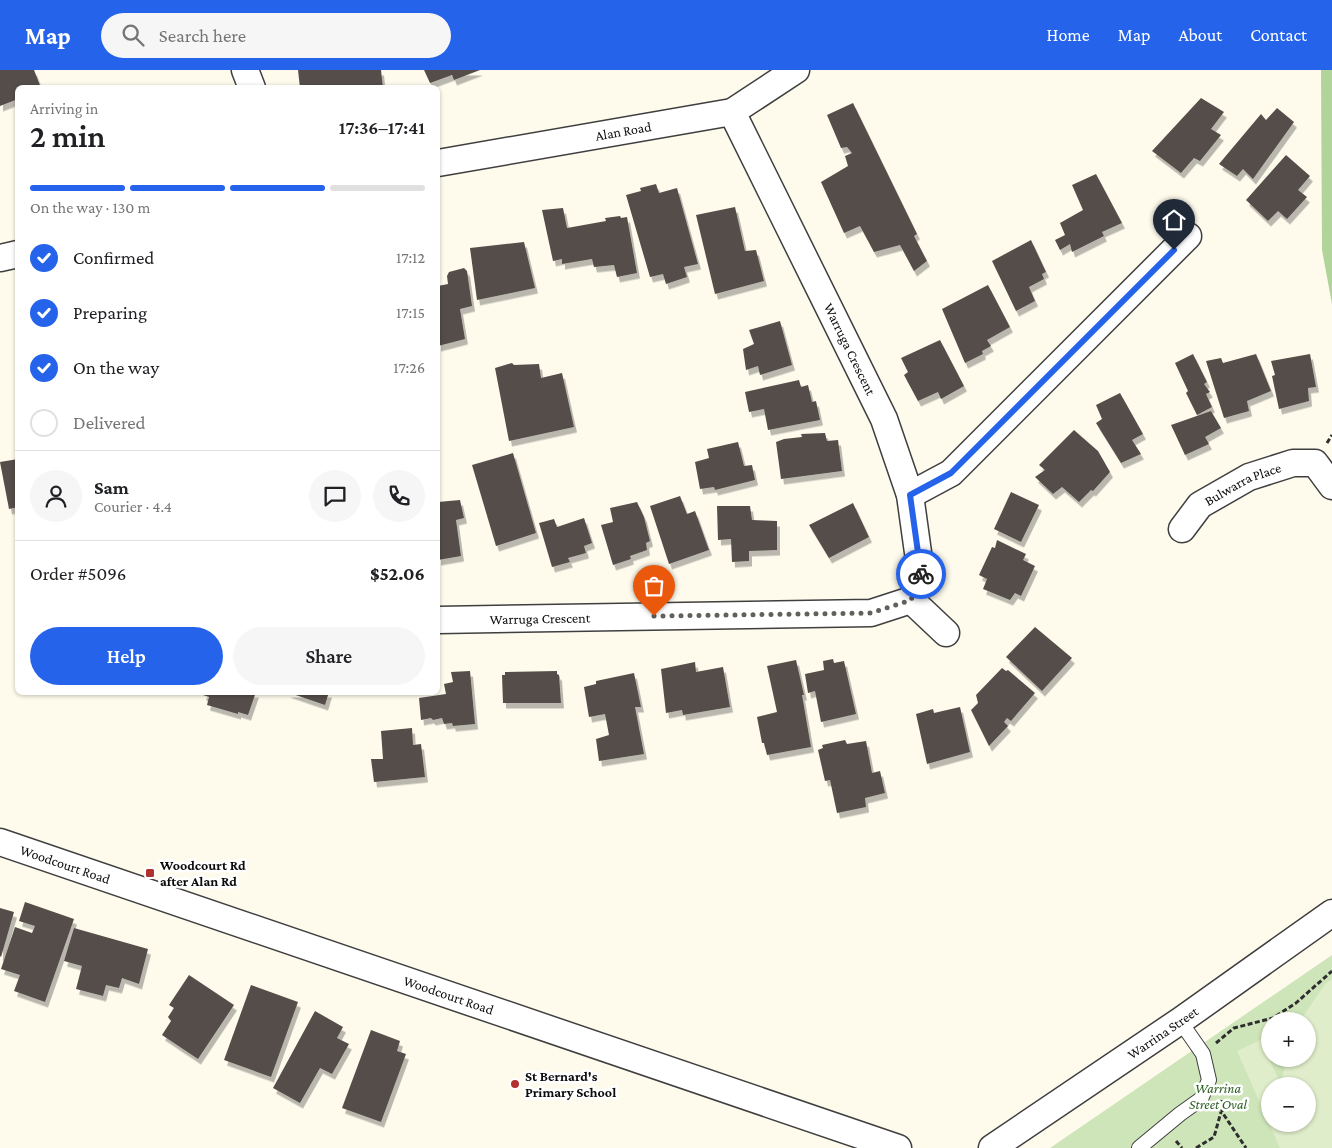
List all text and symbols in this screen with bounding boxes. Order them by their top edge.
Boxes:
search box [101,13,451,58]
icon: search [119,21,147,49]
text: Map [25,22,71,49]
text: Search here [159,25,246,46]
text: Home [1047,25,1090,45]
text: Map [1118,25,1150,45]
text: About [1178,25,1222,45]
text: Contact [1250,25,1307,45]
text: Arriving in [30,100,98,117]
text: 17:36–17:41 [339,117,425,138]
text: 2 min [30,118,105,154]
street label: Alan Road [594,118,653,144]
text: On the way · 130 m [30,199,150,216]
pin [1153,199,1195,250]
icon: home [1160,206,1188,234]
icon: check [30,244,58,272]
text: Confirmed [73,247,154,268]
text: 17:12 [396,249,425,266]
icon: check [30,299,58,327]
street label: Warruga Crescent [821,300,879,398]
text: Preparing [73,302,147,323]
text: 17:15 [396,304,425,321]
icon: check [30,354,58,382]
text: On the way [73,357,159,378]
text: 17:26 [393,359,425,376]
text: Delivered [73,412,146,433]
street label: Bulwarra Place [1202,459,1283,509]
button: person [30,470,82,522]
button: chat [309,470,361,522]
button: phone [373,470,425,522]
text: Sam [94,477,129,498]
text: Courier · 4.4 [94,498,172,515]
courier [896,549,946,599]
icon: bike [907,560,935,588]
text: Order #5096 [30,563,127,584]
text: $52.06 [370,563,425,584]
pin [633,565,675,616]
icon: bag [640,572,668,600]
street label: Warruga Crescent [490,610,591,627]
button: Help [30,627,223,685]
button: Share [233,627,425,685]
street label: Woodcourt Road [18,841,113,887]
place label: Woodcourt Rd after Alan Rd [159,857,246,889]
marker: Woodcourt Rd after Alan Rd [144,867,156,879]
street label: Woodcourt Road [401,972,496,1018]
street label: Warrina Street [1124,1003,1201,1062]
map controls [1261,1012,1316,1132]
button: + [1261,1012,1316,1067]
place label: St Bernard's Primary School [525,1068,616,1100]
button: − [1261,1077,1316,1132]
marker: St Bernard's Primary School [509,1078,521,1090]
park label: Warrina Street Oval [1189,1080,1248,1112]

